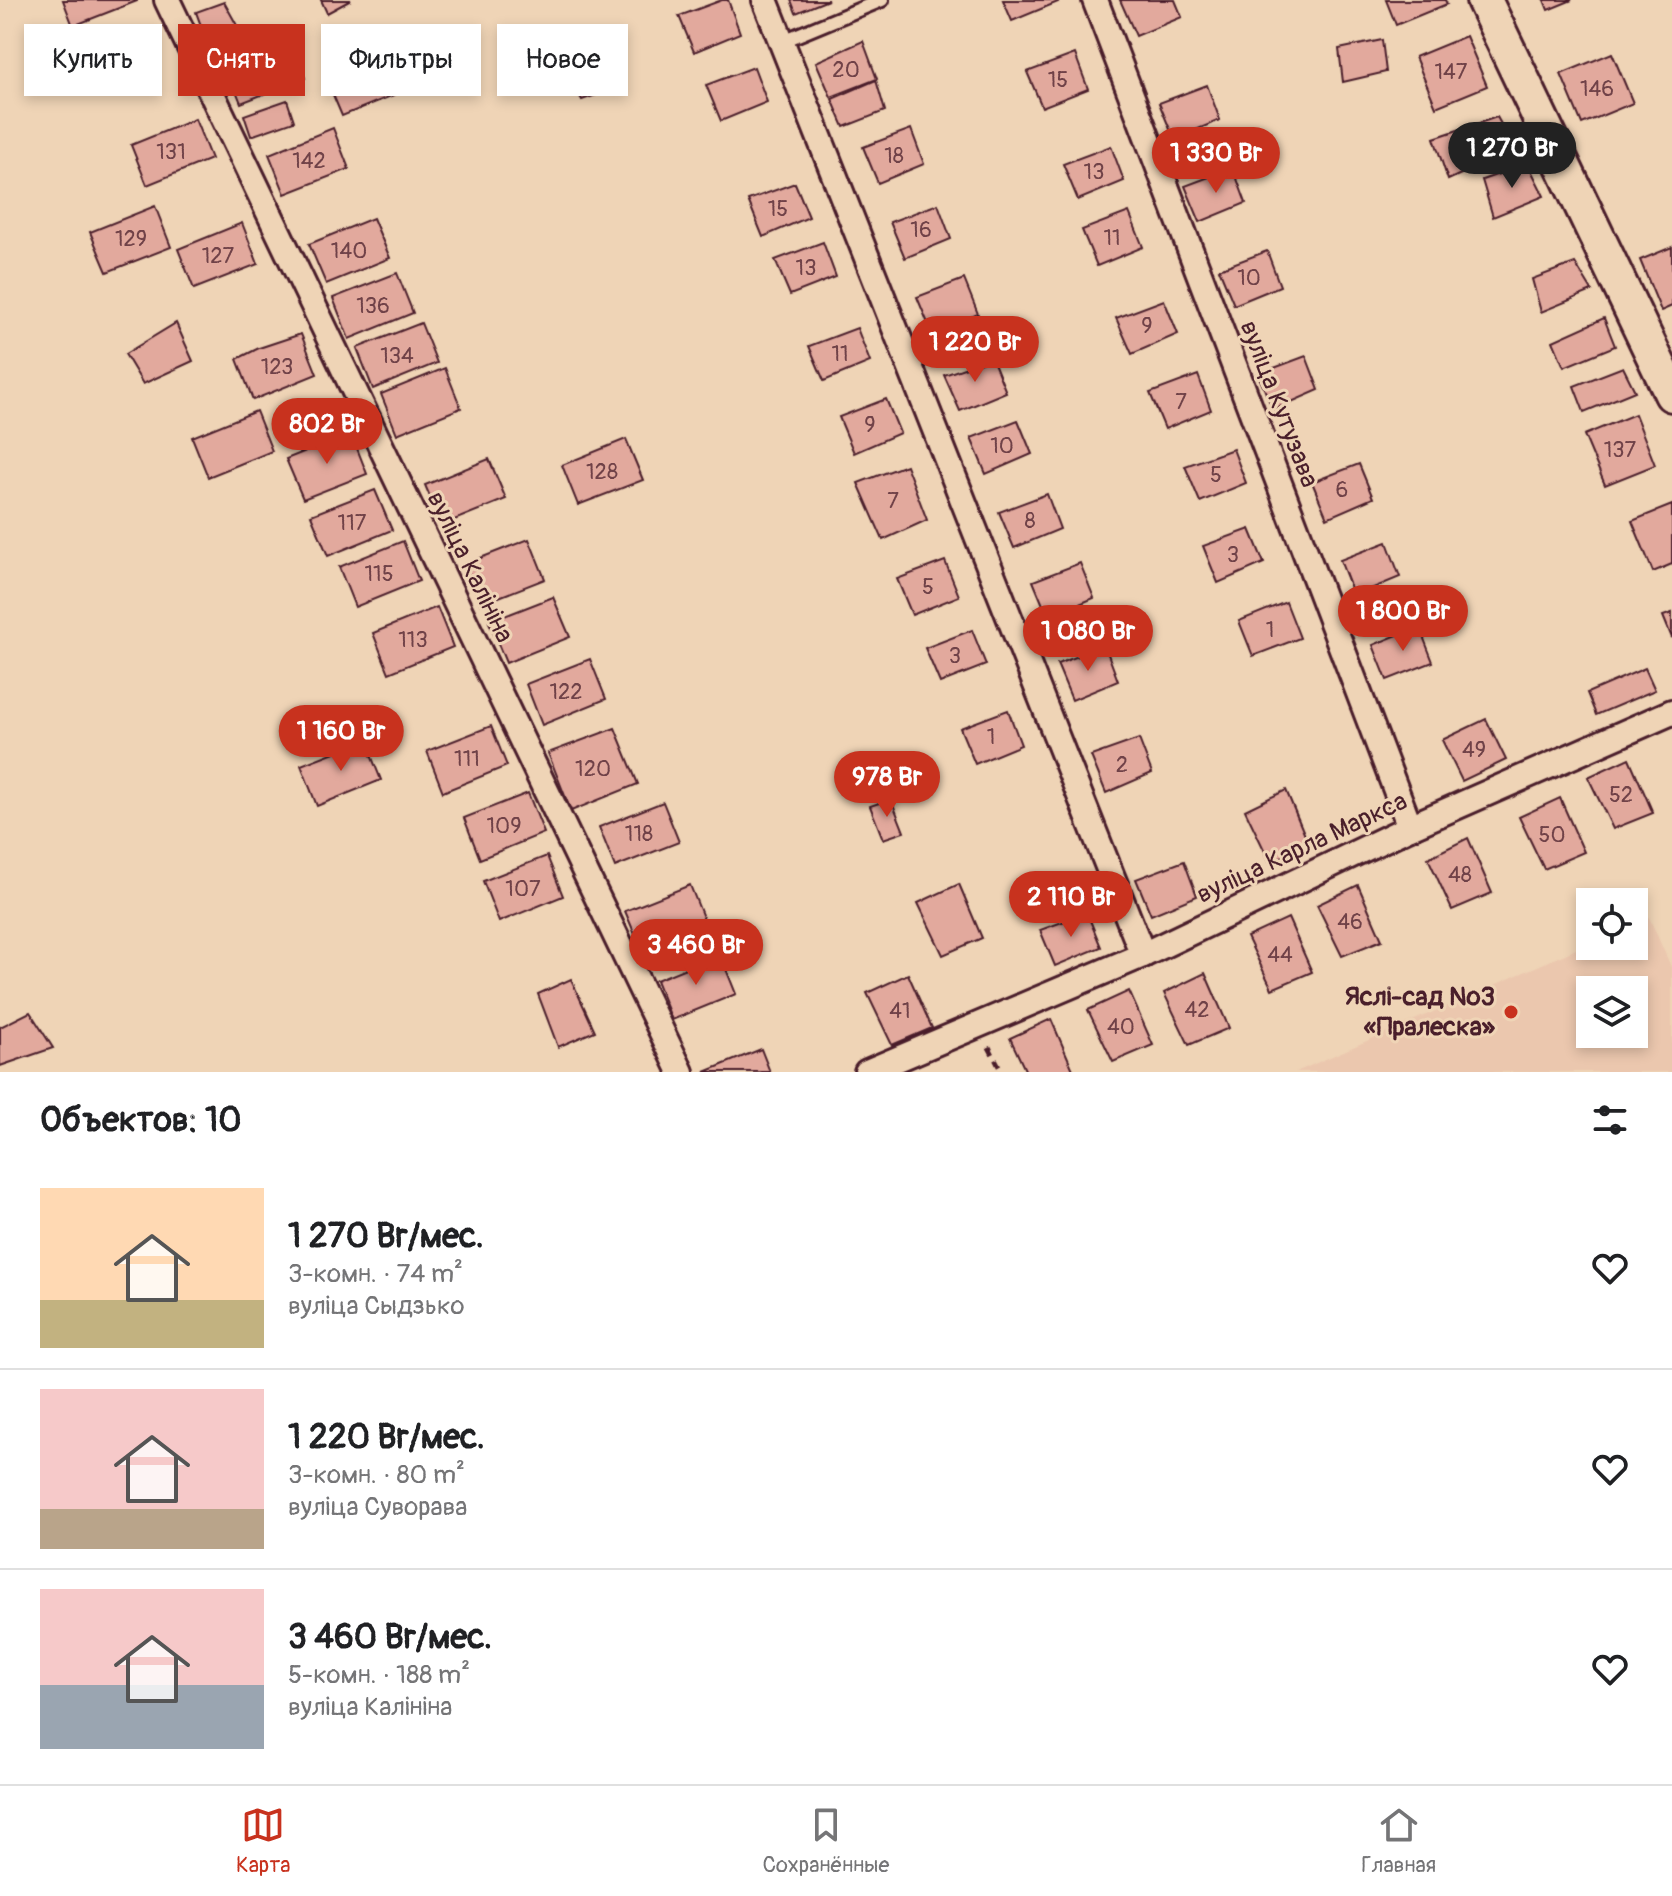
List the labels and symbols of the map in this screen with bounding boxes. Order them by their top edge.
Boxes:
house number: 20 [832,56,860,84]
house number: 147 [1434,58,1468,86]
house number: 15 [1048,66,1068,94]
house number: 146 [1580,75,1614,103]
pin: 1 270 Br [1429,122,1595,190]
pin: 1 330 Br [1133,127,1299,195]
house number: 131 [156,138,186,166]
house number: 18 [884,142,904,170]
house number: 142 [292,147,326,175]
house number: 13 [1084,158,1104,186]
house number: 15 [768,195,788,223]
house number: 16 [910,216,932,244]
house number: 11 [1103,224,1121,252]
house number: 129 [115,225,147,253]
house number: 140 [331,237,367,265]
house number: 127 [202,242,235,270]
house number: 13 [796,254,816,282]
house number: 10 [1237,264,1261,292]
house number: 136 [356,292,390,320]
house number: 9 [1141,312,1153,340]
pin: 1 220 Br [892,316,1058,384]
street label: вуліца Кутузава [1233,316,1325,492]
house number: 11 [831,340,849,368]
house number: 134 [380,342,414,370]
house number: 123 [261,353,293,381]
house number: 7 [1175,388,1187,416]
pin: 802 Br [262,398,392,466]
house number: 9 [864,411,876,439]
house number: 10 [990,432,1014,460]
house number: 137 [1604,436,1637,464]
house number: 128 [586,458,618,486]
house number: 5 [1210,461,1222,489]
house number: 6 [1336,476,1348,504]
street label: вуліца Калініна [420,486,520,648]
house number: 7 [887,487,899,515]
house number: 8 [1024,507,1036,535]
house number: 117 [338,509,367,537]
house number: 3 [1227,541,1239,569]
house number: 115 [364,560,394,588]
house number: 5 [922,573,934,601]
pin: 1 800 Br [1320,585,1486,653]
pin: 1 080 Br [1005,605,1171,673]
house number: 1 [1266,616,1274,644]
house number: 113 [398,626,428,654]
house number: 3 [949,642,961,670]
house number: 122 [549,678,583,706]
pin: 1 160 Br [258,705,424,773]
house number: 1 [987,723,995,751]
house number: 49 [1462,736,1486,764]
house number: 111 [454,745,480,773]
pin: 978 Br [822,751,952,819]
house number: 2 [1116,751,1128,779]
house number: 120 [575,755,611,783]
house number: 52 [1609,781,1633,809]
street label: вуліца Карла Маркса [1192,785,1412,911]
house number: 109 [487,812,521,840]
house number: 118 [625,820,653,848]
house number: 50 [1539,821,1565,849]
house number: 48 [1448,861,1472,889]
pin: 2 110 Br [988,871,1154,939]
house number: 107 [505,875,541,903]
house number: 46 [1337,908,1363,936]
pin: 3 460 Br [613,919,779,987]
house number: 44 [1267,941,1293,969]
place label: Яслі-сад №3 «Пралеска» [1345,981,1496,1043]
house number: 42 [1184,996,1210,1024]
house number: 41 [889,997,911,1025]
marker: Яслі-сад №3 «Пралеска» [1502,1003,1520,1021]
house number: 40 [1107,1013,1135,1041]

